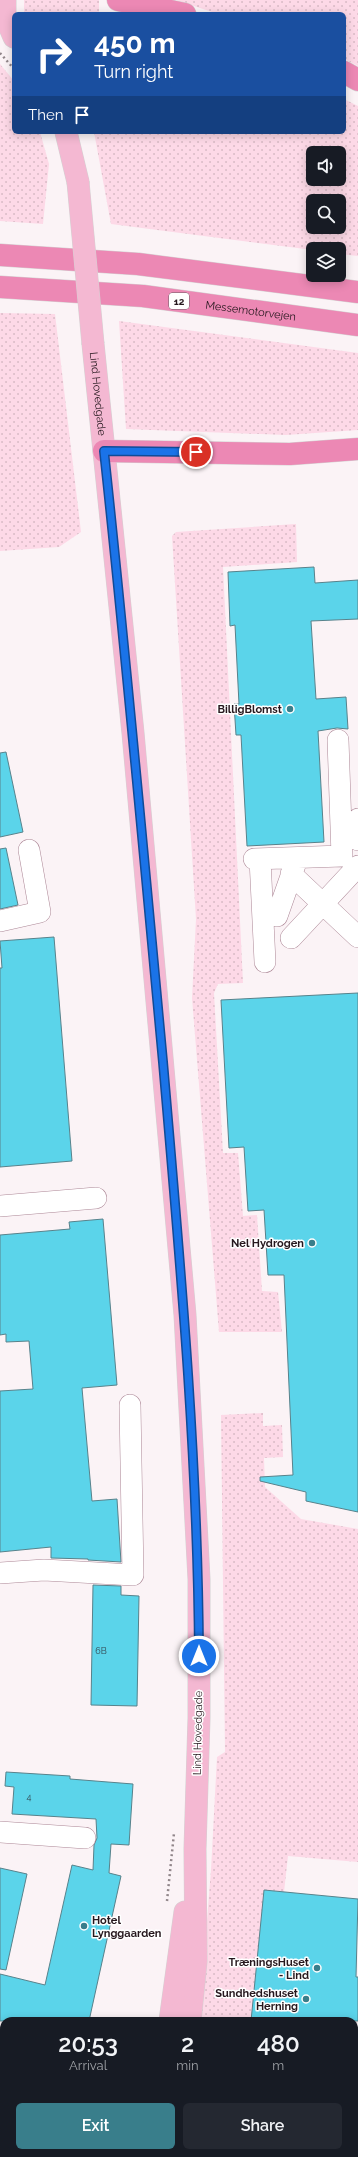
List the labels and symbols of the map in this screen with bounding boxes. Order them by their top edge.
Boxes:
road number: 12 [169,293,189,309]
street label: Messemotorvejen [205,298,297,323]
street label: Lind Hovedgade [87,351,109,437]
pin [179,435,213,469]
place label: BilligBlomst [217,703,283,716]
marker: BilligBlomst [285,704,295,714]
place label: Nel Hydrogen [231,1237,304,1250]
marker: Nel Hydrogen [307,1238,317,1248]
position arrow [178,1635,220,1677]
house number: 6B [95,1646,107,1656]
street label: Lind Hovedgade [191,1690,205,1775]
house number: 4 [27,1792,32,1802]
place label: Hotel Lynggaarden [92,1914,162,1940]
marker: Hotel Lynggaarden [79,1921,89,1931]
place label: TræningsHuset - Lind [229,1956,310,1982]
marker: TræningsHuset - Lind [312,1963,322,1973]
place label: Sundhedshuset Herning [215,1987,299,2013]
marker: Sundhedshuset Herning [301,1994,311,2004]

